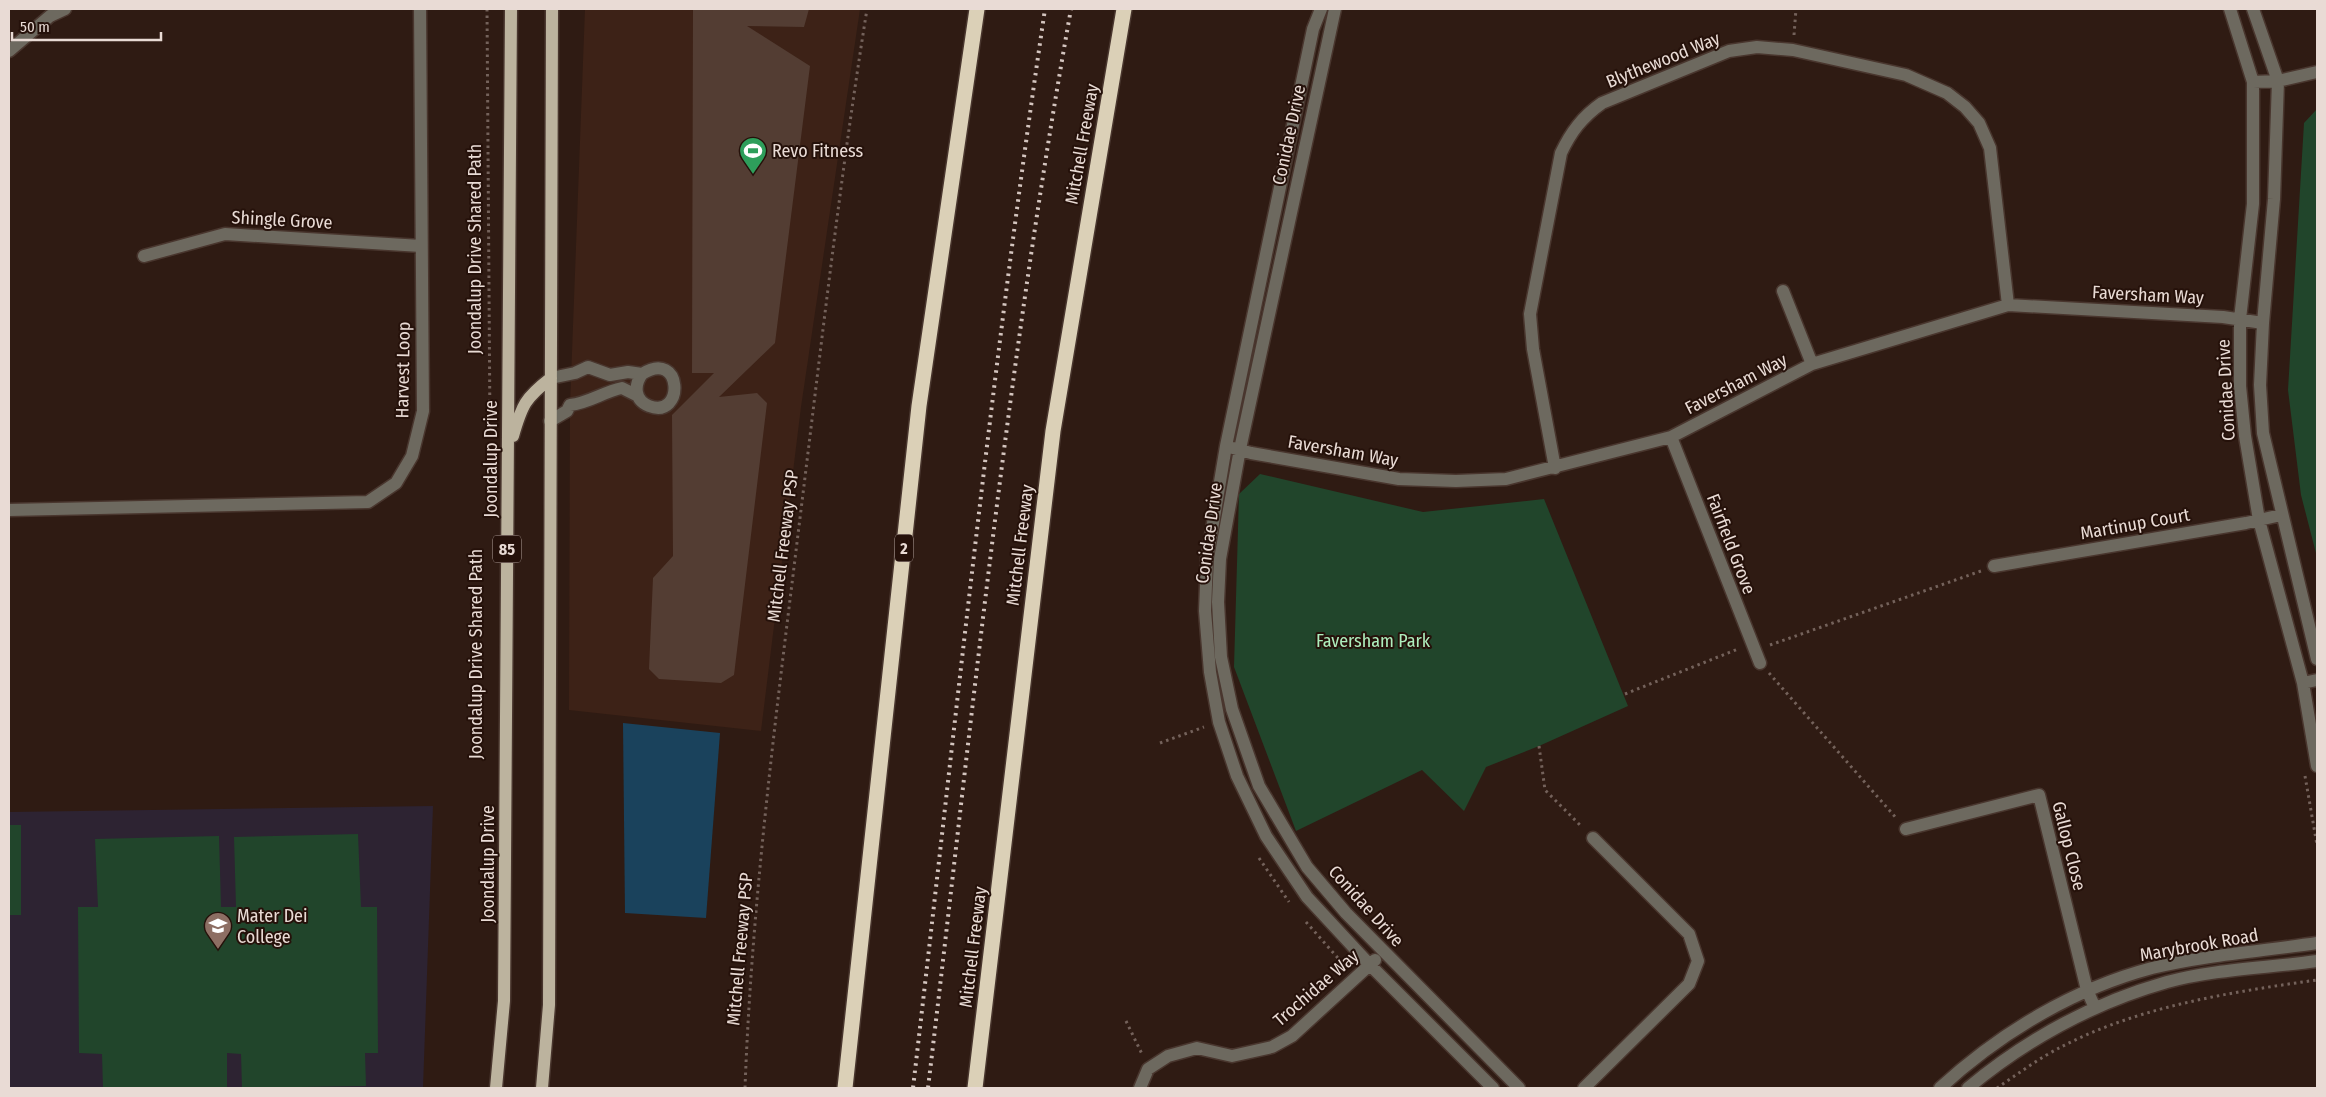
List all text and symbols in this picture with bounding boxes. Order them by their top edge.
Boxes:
scale bar [12,10,161,42]
text: 50 m [20,18,50,36]
street label: Blythewood Way [1603,27,1723,93]
street label: Mitchell Freeway [1061,82,1103,206]
street label: Conidae Drive [1268,83,1310,187]
sports icon: Revo Fitness [738,136,768,175]
place label: Revo Fitness [772,140,864,162]
street label: Joondalup Drive Shared Path [464,144,486,354]
street label: Shingle Grove [231,206,333,234]
street label: Faversham Way [2092,281,2204,309]
street label: Harvest Loop [391,321,415,419]
street label: Conidae Drive [2212,338,2240,441]
street label: Faversham Way [1681,349,1791,419]
street label: Joondalup Drive [480,400,502,518]
street label: Faversham Way [1286,430,1400,472]
street label: Mitchell Freeway PSP [763,469,803,623]
street label: Conidae Drive [1191,481,1227,585]
street label: Mitchell Freeway [1002,483,1038,607]
street label: Fairfield Grove [1702,491,1760,597]
street label: Martinup Court [2078,504,2192,544]
road number: 2 [895,534,913,562]
road number: 85 [493,536,521,562]
street label: Joondalup Drive Shared Path [465,549,487,759]
park label: Faversham Park [1316,630,1431,652]
street label: Gallop Close [2047,799,2091,893]
street label: Joondalup Drive [477,805,499,923]
street label: Conidae Drive [1324,861,1408,951]
street label: Mitchell Freeway PSP [722,872,758,1026]
street label: Mitchell Freeway [955,885,991,1009]
place label: Mater Dei College [237,905,308,948]
school or university icon: Mater Dei College [203,911,233,950]
street label: Marybrook Road [2138,924,2260,966]
street label: Trochidae Way [1269,945,1363,1031]

